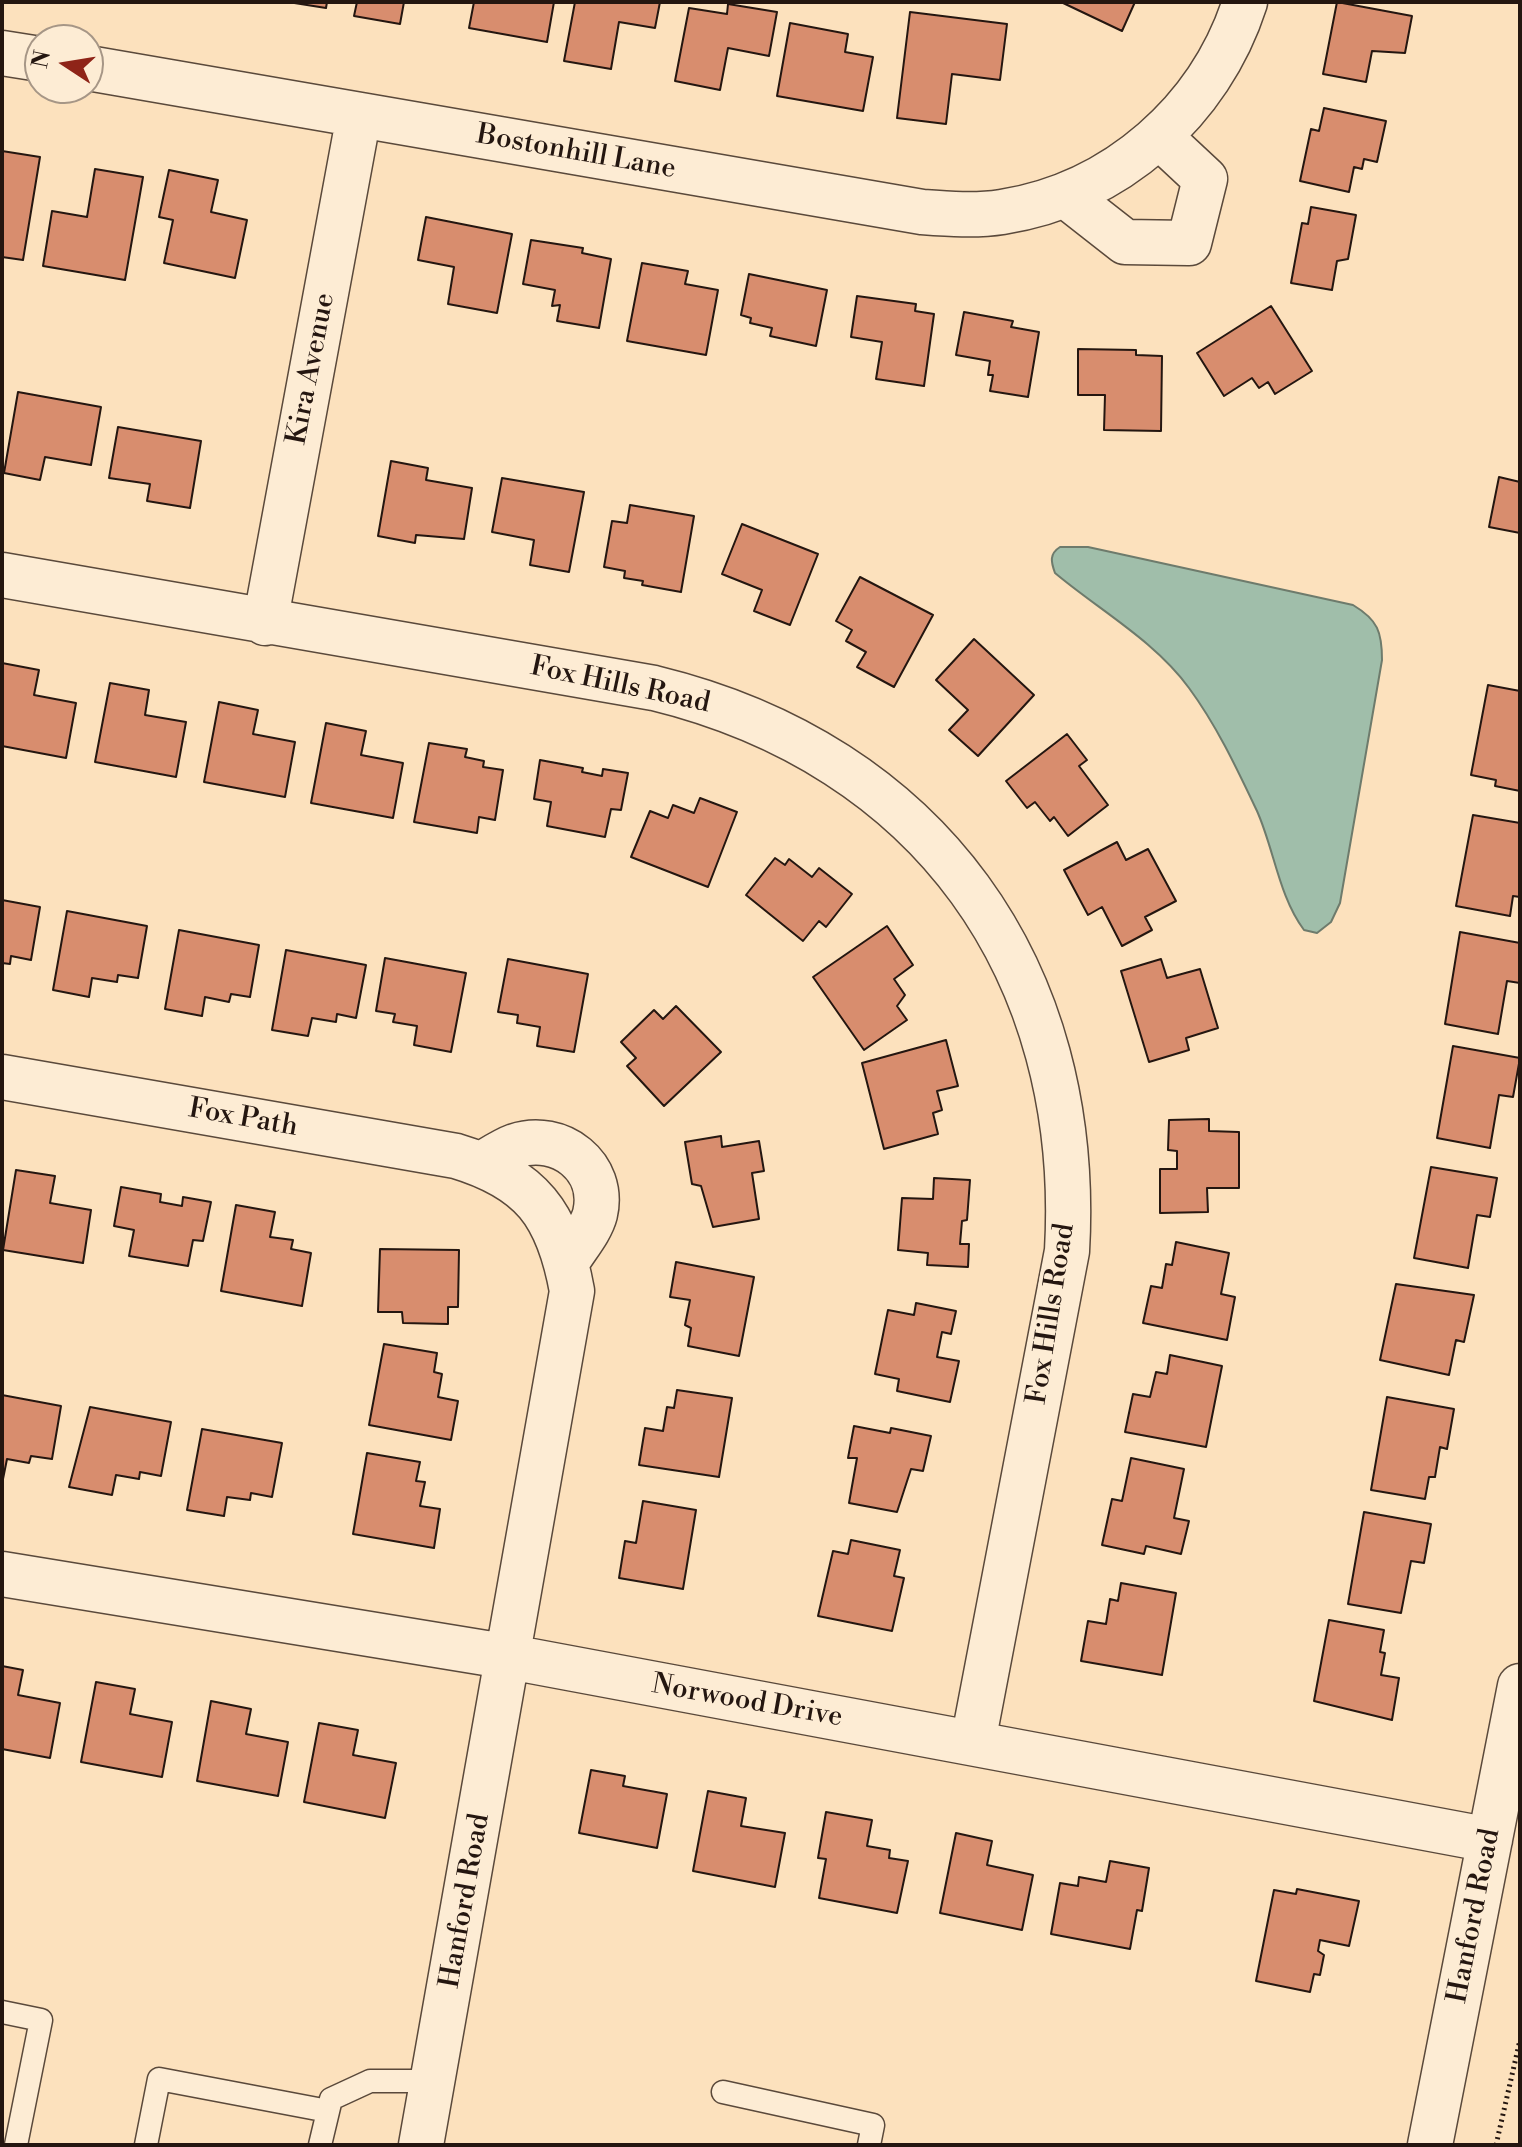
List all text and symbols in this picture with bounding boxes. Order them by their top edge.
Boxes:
north arrow [24,24,104,104]
text: N [27,48,57,71]
street label: Bostonhill Lane [474,119,678,187]
street label: Kira Avenue [281,290,343,448]
street label: Fox Hills Road [527,651,713,721]
street label: Fox Path [186,1093,300,1145]
street label: Fox Hills Road [1021,1221,1083,1407]
street label: Norwood Drive [649,1669,845,1735]
street label: Hanford Road [434,1811,498,1991]
street label: Hanford Road [1442,1826,1508,2006]

